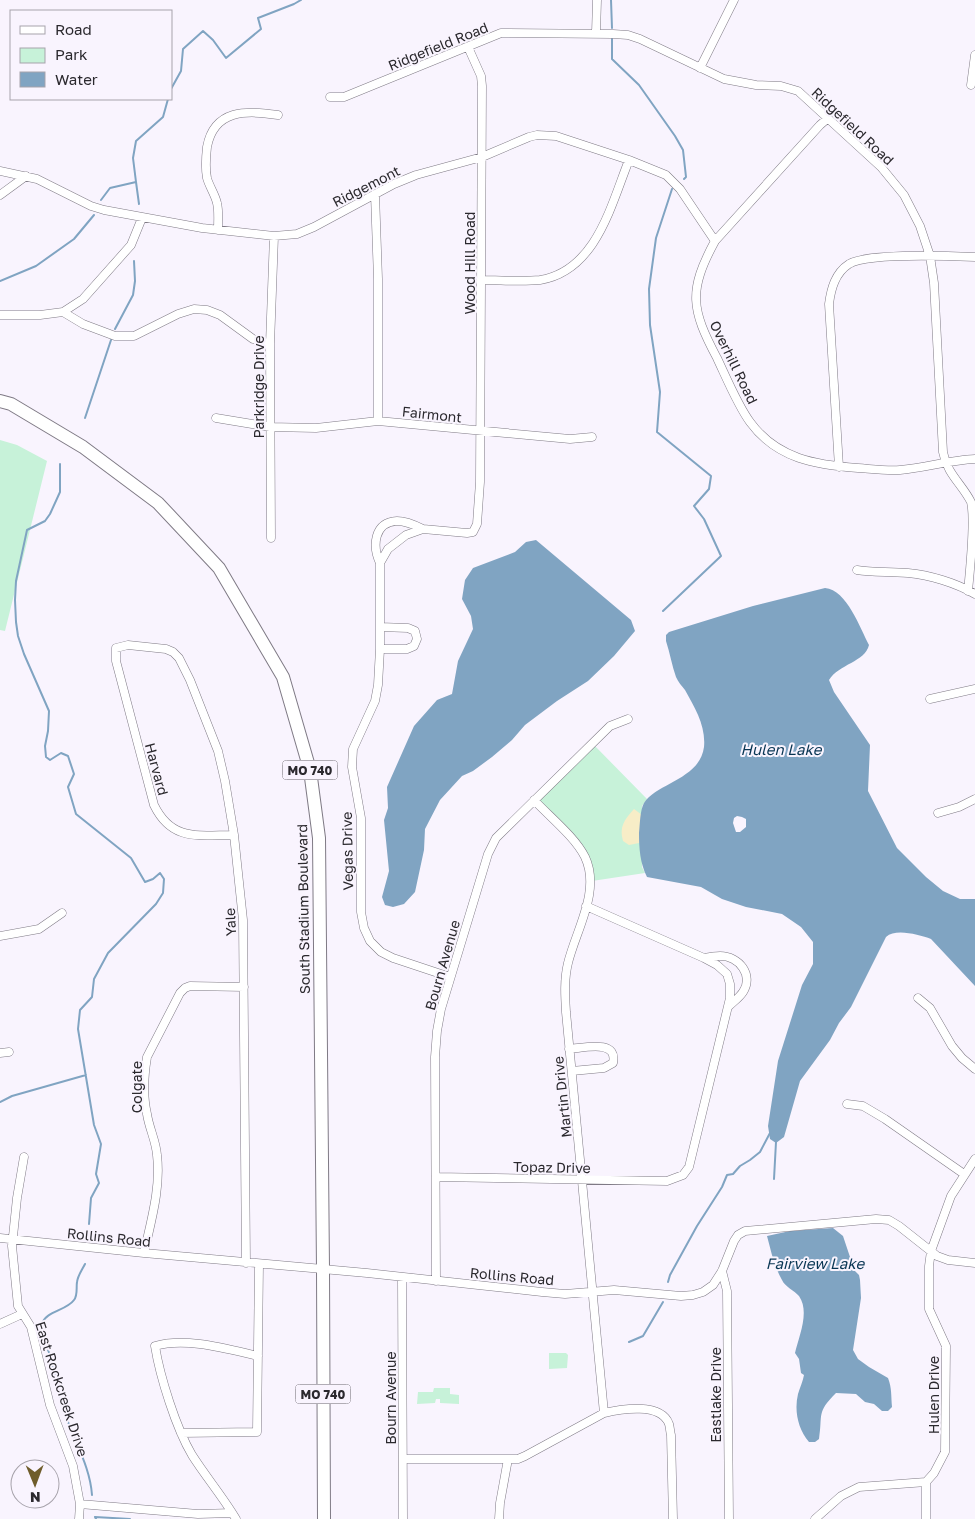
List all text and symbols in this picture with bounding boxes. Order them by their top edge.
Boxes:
legend [10,10,172,100]
street label: Ridgefield Road [386,18,490,74]
text: Road [55,20,92,38]
text: Park [55,45,88,63]
text: Water [55,70,98,88]
street label: Ridgefield Road [808,84,898,168]
street label: Ridgemont [329,162,403,210]
street label: Wood Hill Road [461,212,478,314]
street label: Overhill Road [706,318,762,406]
street label: Parkridge Drive [250,335,267,439]
street label: Fairmont [401,402,463,426]
water label: Hulen Lake [741,740,823,758]
street label: Harvard [142,741,172,797]
road number: MO 740 [282,760,338,780]
street label: Vegas Drive [338,811,356,891]
street label: South Stadium Boulevard [293,824,313,994]
street label: Yale [221,907,239,937]
street label: Bourn Avenue [421,918,463,1012]
street label: Martin Drive [549,1055,575,1139]
street label: Colgate [128,1061,145,1113]
street label: Topaz Drive [513,1158,591,1176]
street label: Rollins Road [66,1224,152,1250]
water label: Fairview Lake [766,1254,865,1272]
street label: Rollins Road [469,1264,555,1288]
street label: East Rockcreek Drive [32,1319,92,1459]
street label: Eastlake Drive [707,1347,724,1443]
street label: Bourn Avenue [382,1351,399,1445]
street label: Hulen Drive [925,1356,942,1434]
road number: MO 740 [296,1385,350,1404]
north arrow [10,1459,60,1509]
text: N [30,1489,41,1506]

